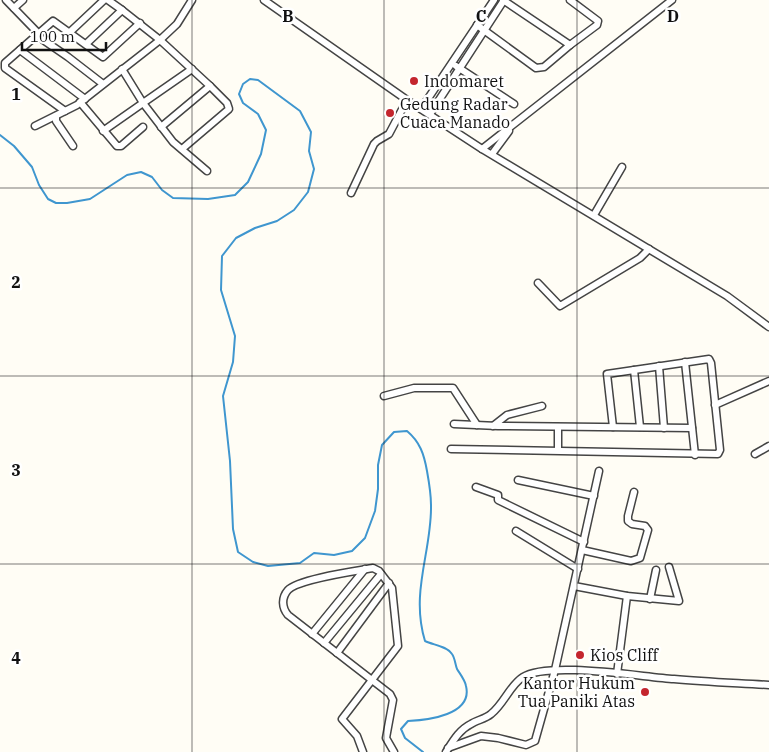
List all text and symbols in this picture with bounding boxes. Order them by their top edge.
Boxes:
text: B [282,6,294,26]
text: C [476,6,486,26]
text: D [667,6,679,26]
scale bar [22,20,106,52]
text: 100 m [30,27,75,46]
place label: Indomaret [424,71,504,91]
marker: Indomaret [408,75,420,87]
text: 1 [11,84,21,104]
place label: Gedung Radar Cuaca Manado [400,94,510,132]
marker: Gedung Radar Cuaca Manado [384,107,396,119]
text: 2 [11,272,21,292]
text: 3 [11,460,21,480]
place label: Kios Cliff [590,645,660,665]
text: 4 [11,648,21,668]
marker: Kios Cliff [574,649,586,661]
place label: Kantor Hukum Tua Paniki Atas [518,673,635,711]
marker: Kantor Hukum Tua Paniki Atas [639,686,651,698]

